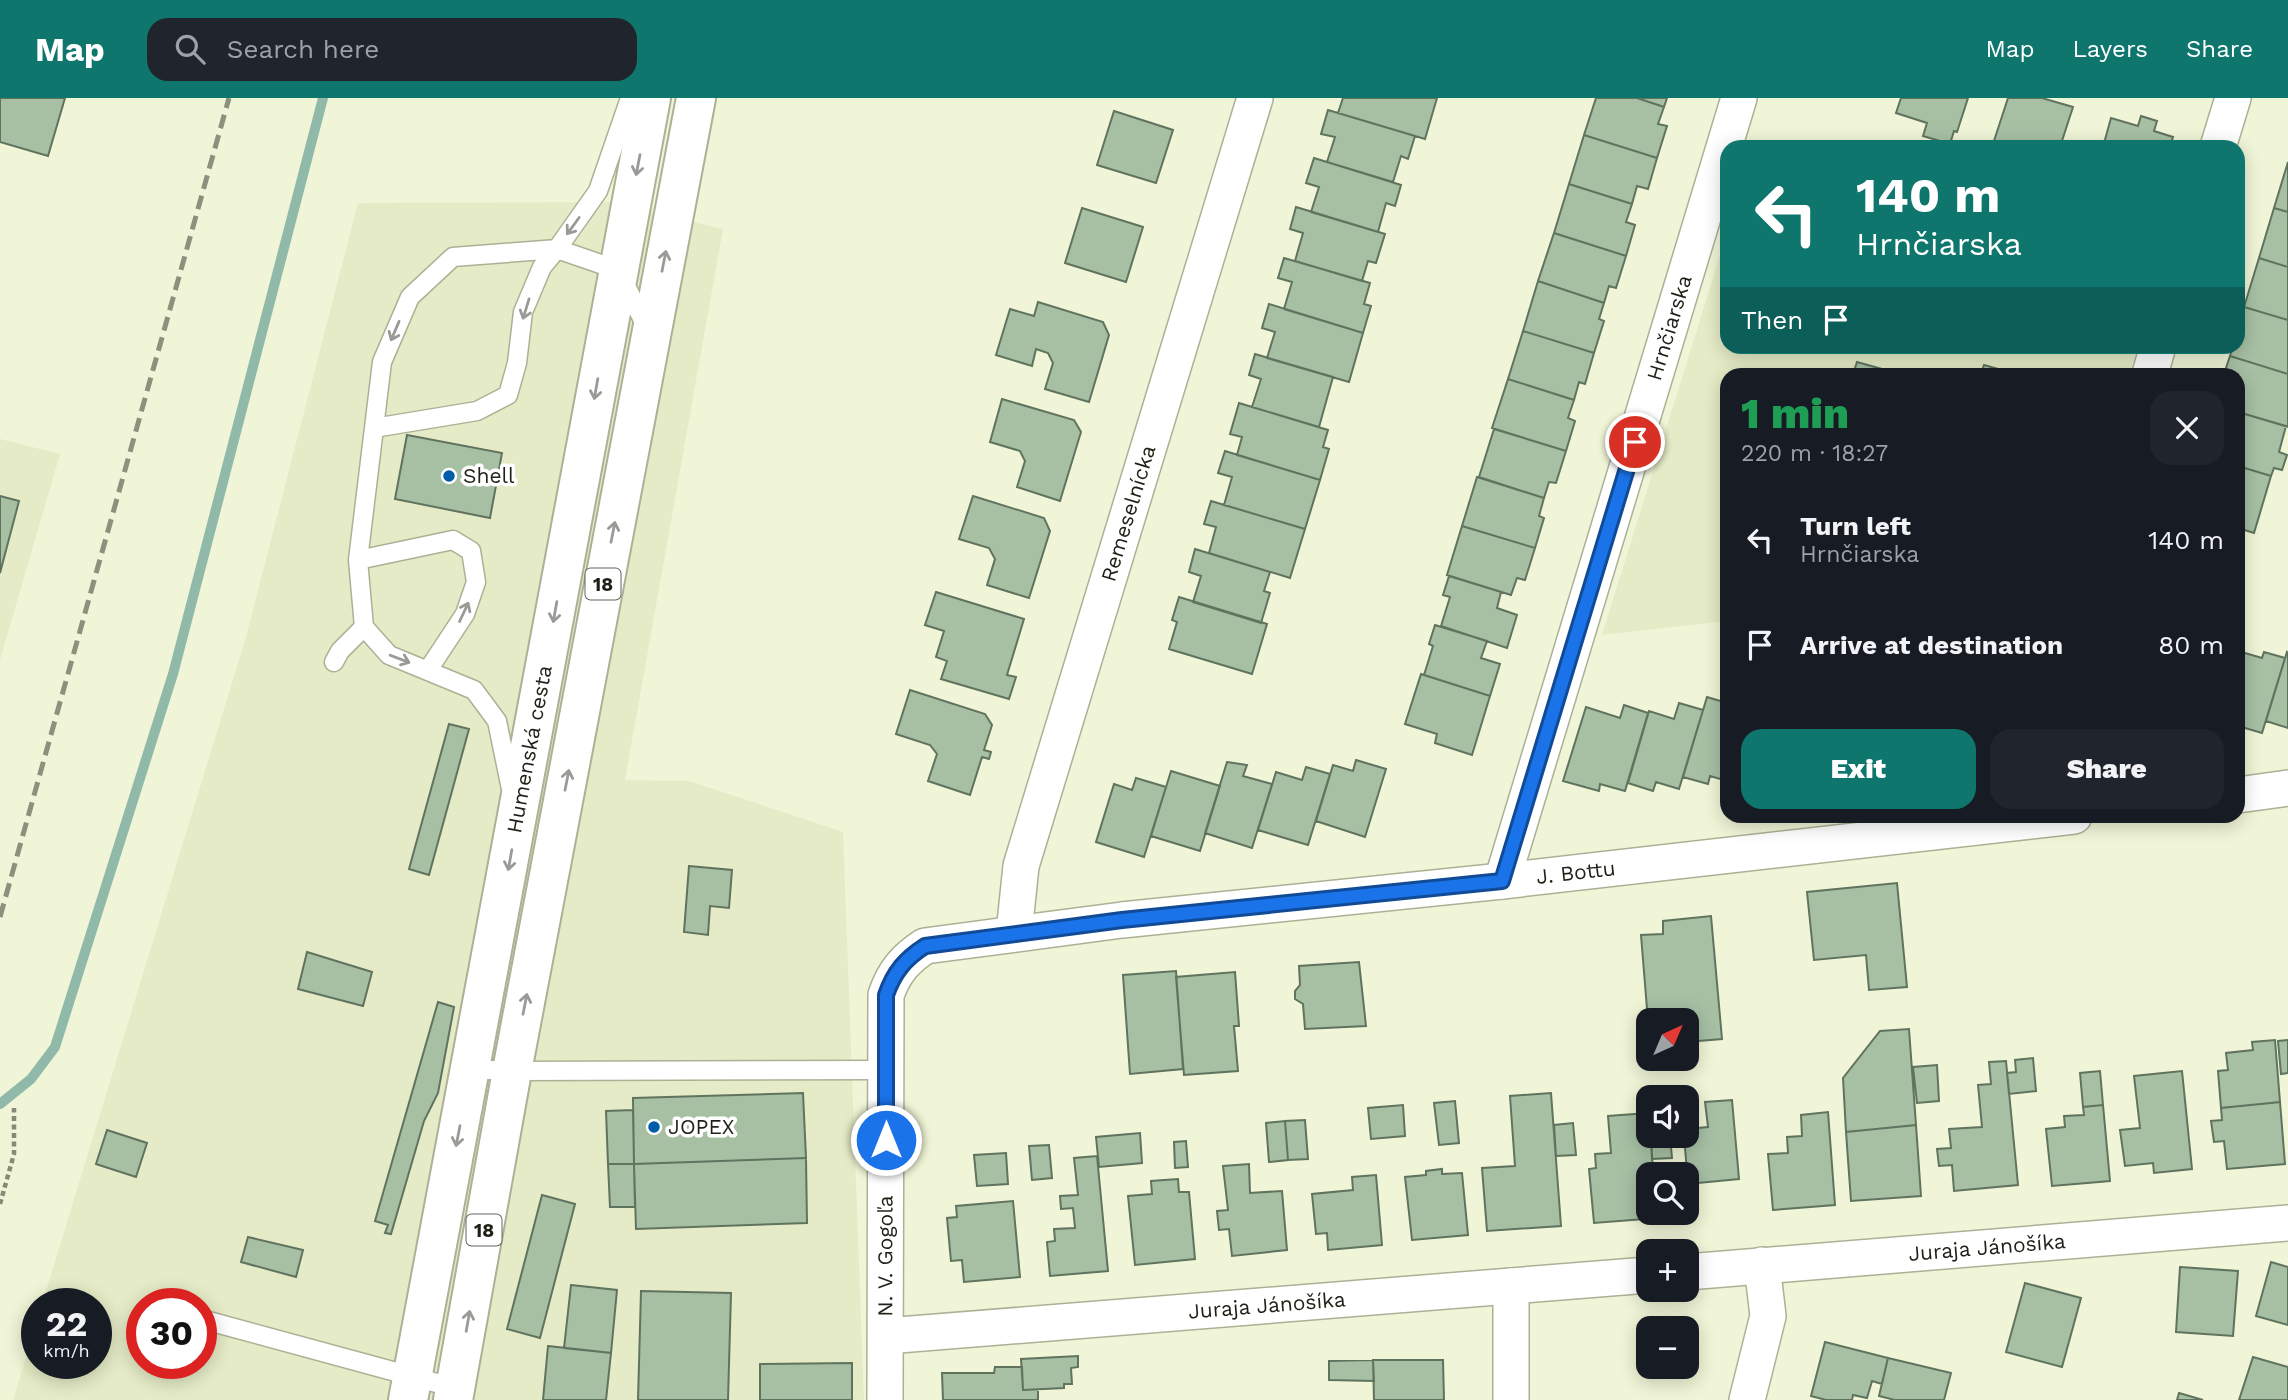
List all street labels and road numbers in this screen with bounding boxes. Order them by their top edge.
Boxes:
street label: Hrnčiarska [1641,272,1697,383]
street label: Remeselnícka [1095,442,1161,585]
road number: 18 [586,569,620,600]
street label: Humenská cesta [501,663,557,835]
street label: J. Bottu [1535,855,1617,889]
street label: N. V. Gogoľa [872,1195,898,1317]
road number: 18 [466,1214,502,1246]
street label: Juraja Jánošíka [1907,1228,2067,1266]
street label: Juraja Jánošíka [1187,1286,1346,1324]

